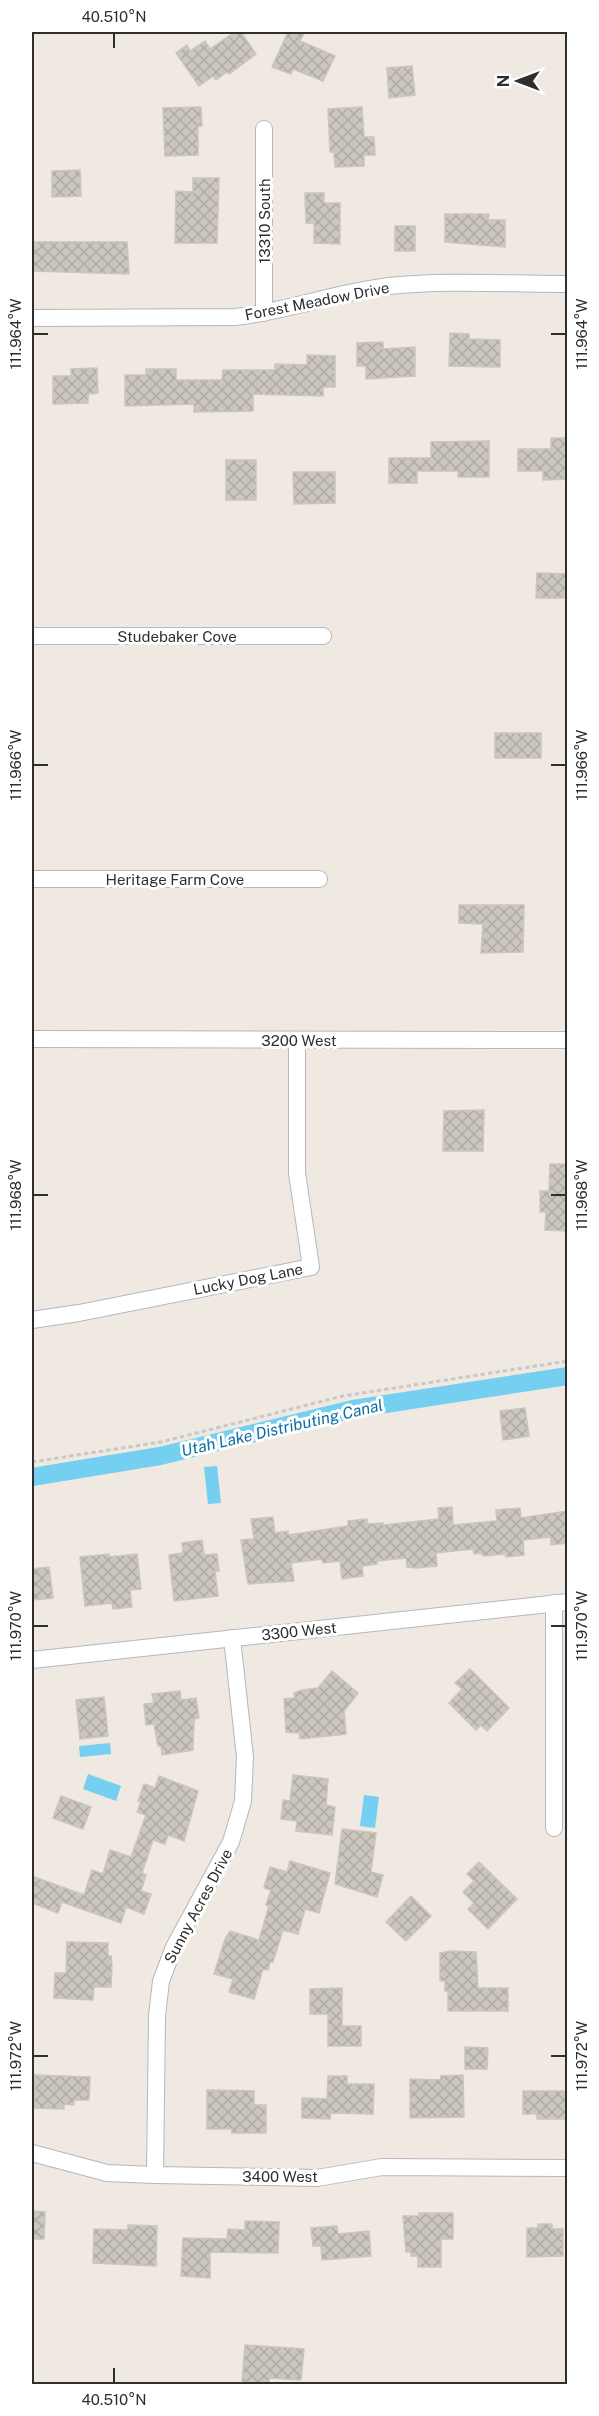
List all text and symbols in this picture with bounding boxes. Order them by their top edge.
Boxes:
text: 40.510°N [81,8,147,25]
north arrow [488,51,548,111]
text: N [494,75,513,87]
street label: 13310 South [256,178,273,264]
street label: Forest Meadow Drive [243,279,391,323]
text: 111.964°W [7,299,24,369]
text: 111.964°W [573,299,590,369]
street label: Studebaker Cove [117,628,237,645]
text: 111.966°W [7,730,24,800]
text: 111.966°W [573,730,590,800]
street label: Heritage Farm Cove [106,871,244,888]
street label: 3200 West [261,1032,337,1049]
text: 111.968°W [7,1159,24,1231]
text: 111.968°W [573,1159,590,1231]
street label: Lucky Dog Lane [192,1260,304,1298]
water label: Utah Lake Distributing Canal [179,1396,385,1460]
text: 111.970°W [7,1591,24,1661]
text: 111.970°W [573,1591,590,1661]
street label: 3300 West [261,1619,338,1643]
street label: Sunny Acres Drive [161,1846,235,1966]
text: 111.972°W [7,2021,24,2091]
text: 111.972°W [573,2021,590,2091]
street label: 3400 West [242,2168,318,2185]
text: 40.510°N [81,2391,147,2408]

